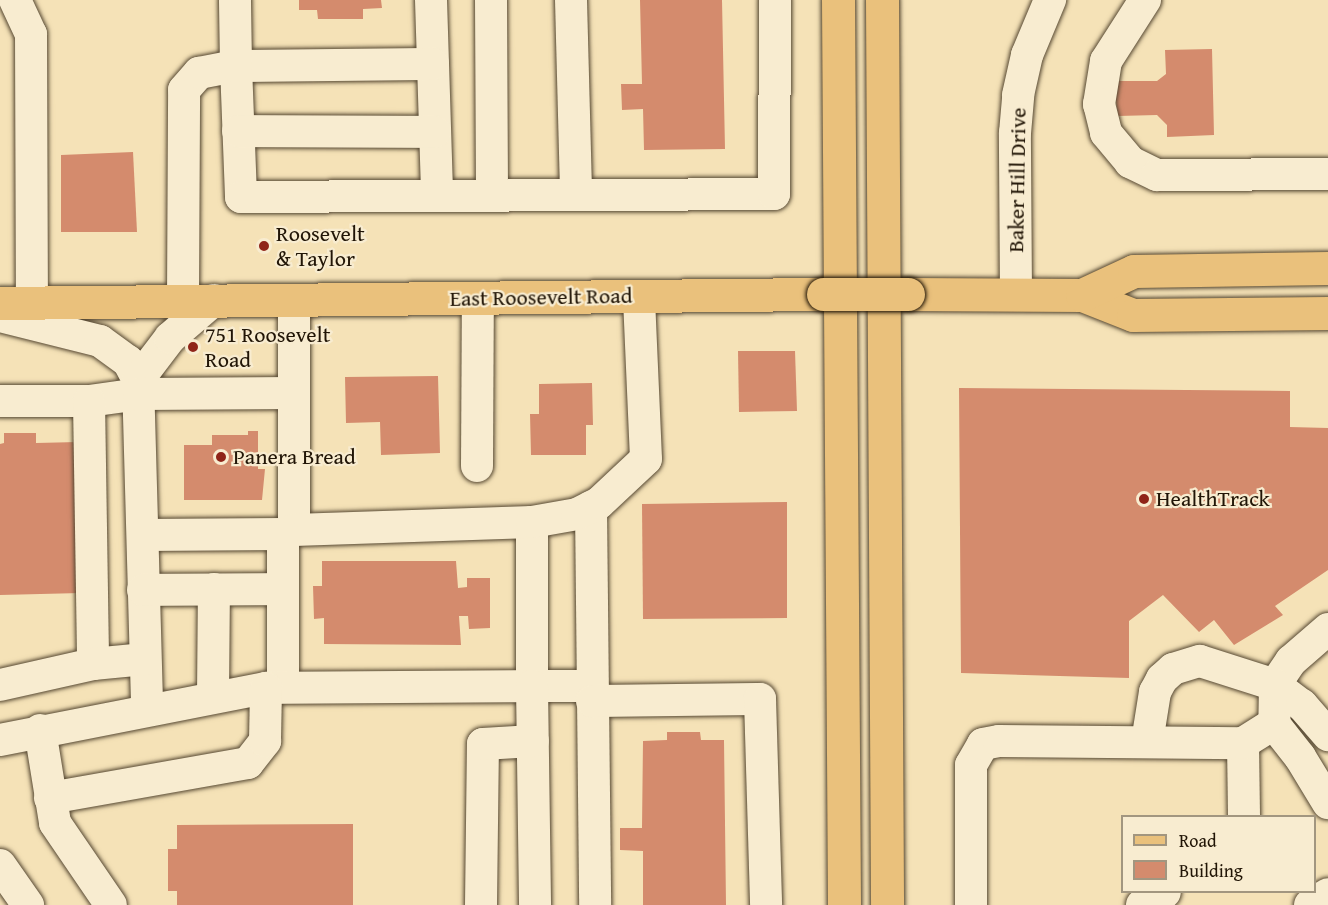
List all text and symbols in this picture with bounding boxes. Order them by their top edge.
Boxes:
street label: Baker Hill Drive [1003,107,1031,253]
place label: Roosevelt & Taylor [276,220,365,272]
marker: Roosevelt & Taylor [257,239,271,253]
street label: East Roosevelt Road [449,282,633,312]
place label: 751 Roosevelt Road [205,321,330,372]
marker: 751 Roosevelt Road [186,340,200,354]
place label: Panera Bread [233,444,356,470]
marker: Panera Bread [214,450,228,464]
place label: HealthTrack [1156,486,1270,512]
marker: HealthTrack [1137,492,1151,506]
legend [1121,815,1316,893]
text: Road [1179,827,1217,854]
text: Building [1179,857,1243,884]

